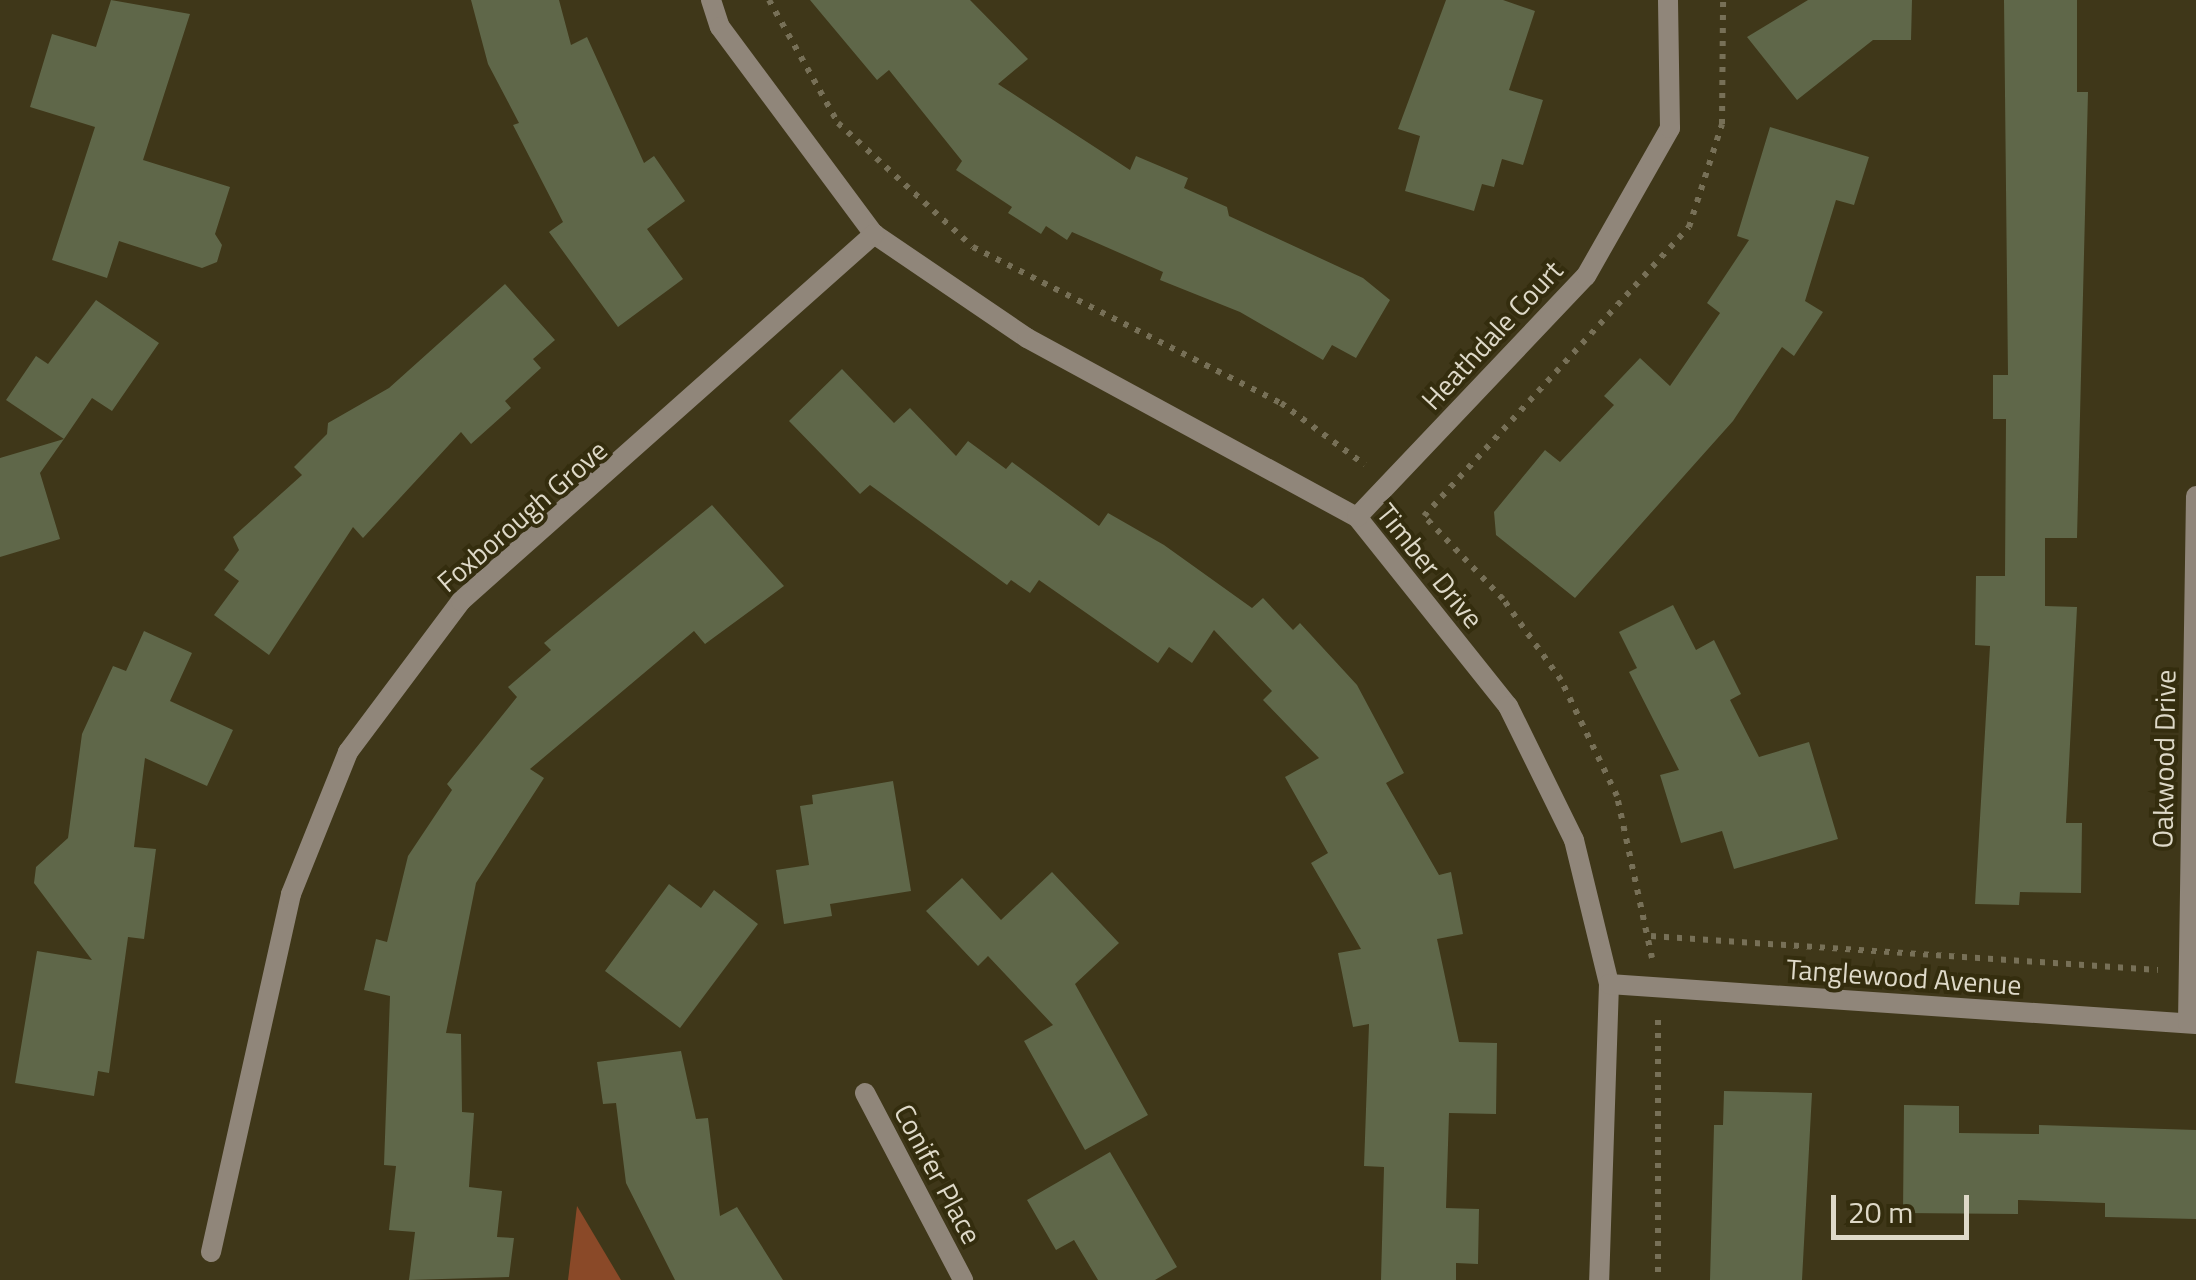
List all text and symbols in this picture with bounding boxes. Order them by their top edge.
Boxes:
street label: Heathdale Court [1414,254,1570,416]
street label: Foxborough Grove [430,433,614,599]
street label: Timber Drive [1370,497,1490,635]
street label: Oakwood Drive [2146,669,2182,849]
street label: Tanglewood Avenue [1785,952,2023,1002]
street label: Conifer Place [887,1098,989,1250]
scale bar [1836,1175,1974,1237]
text: 20 m [1848,1189,1913,1235]

